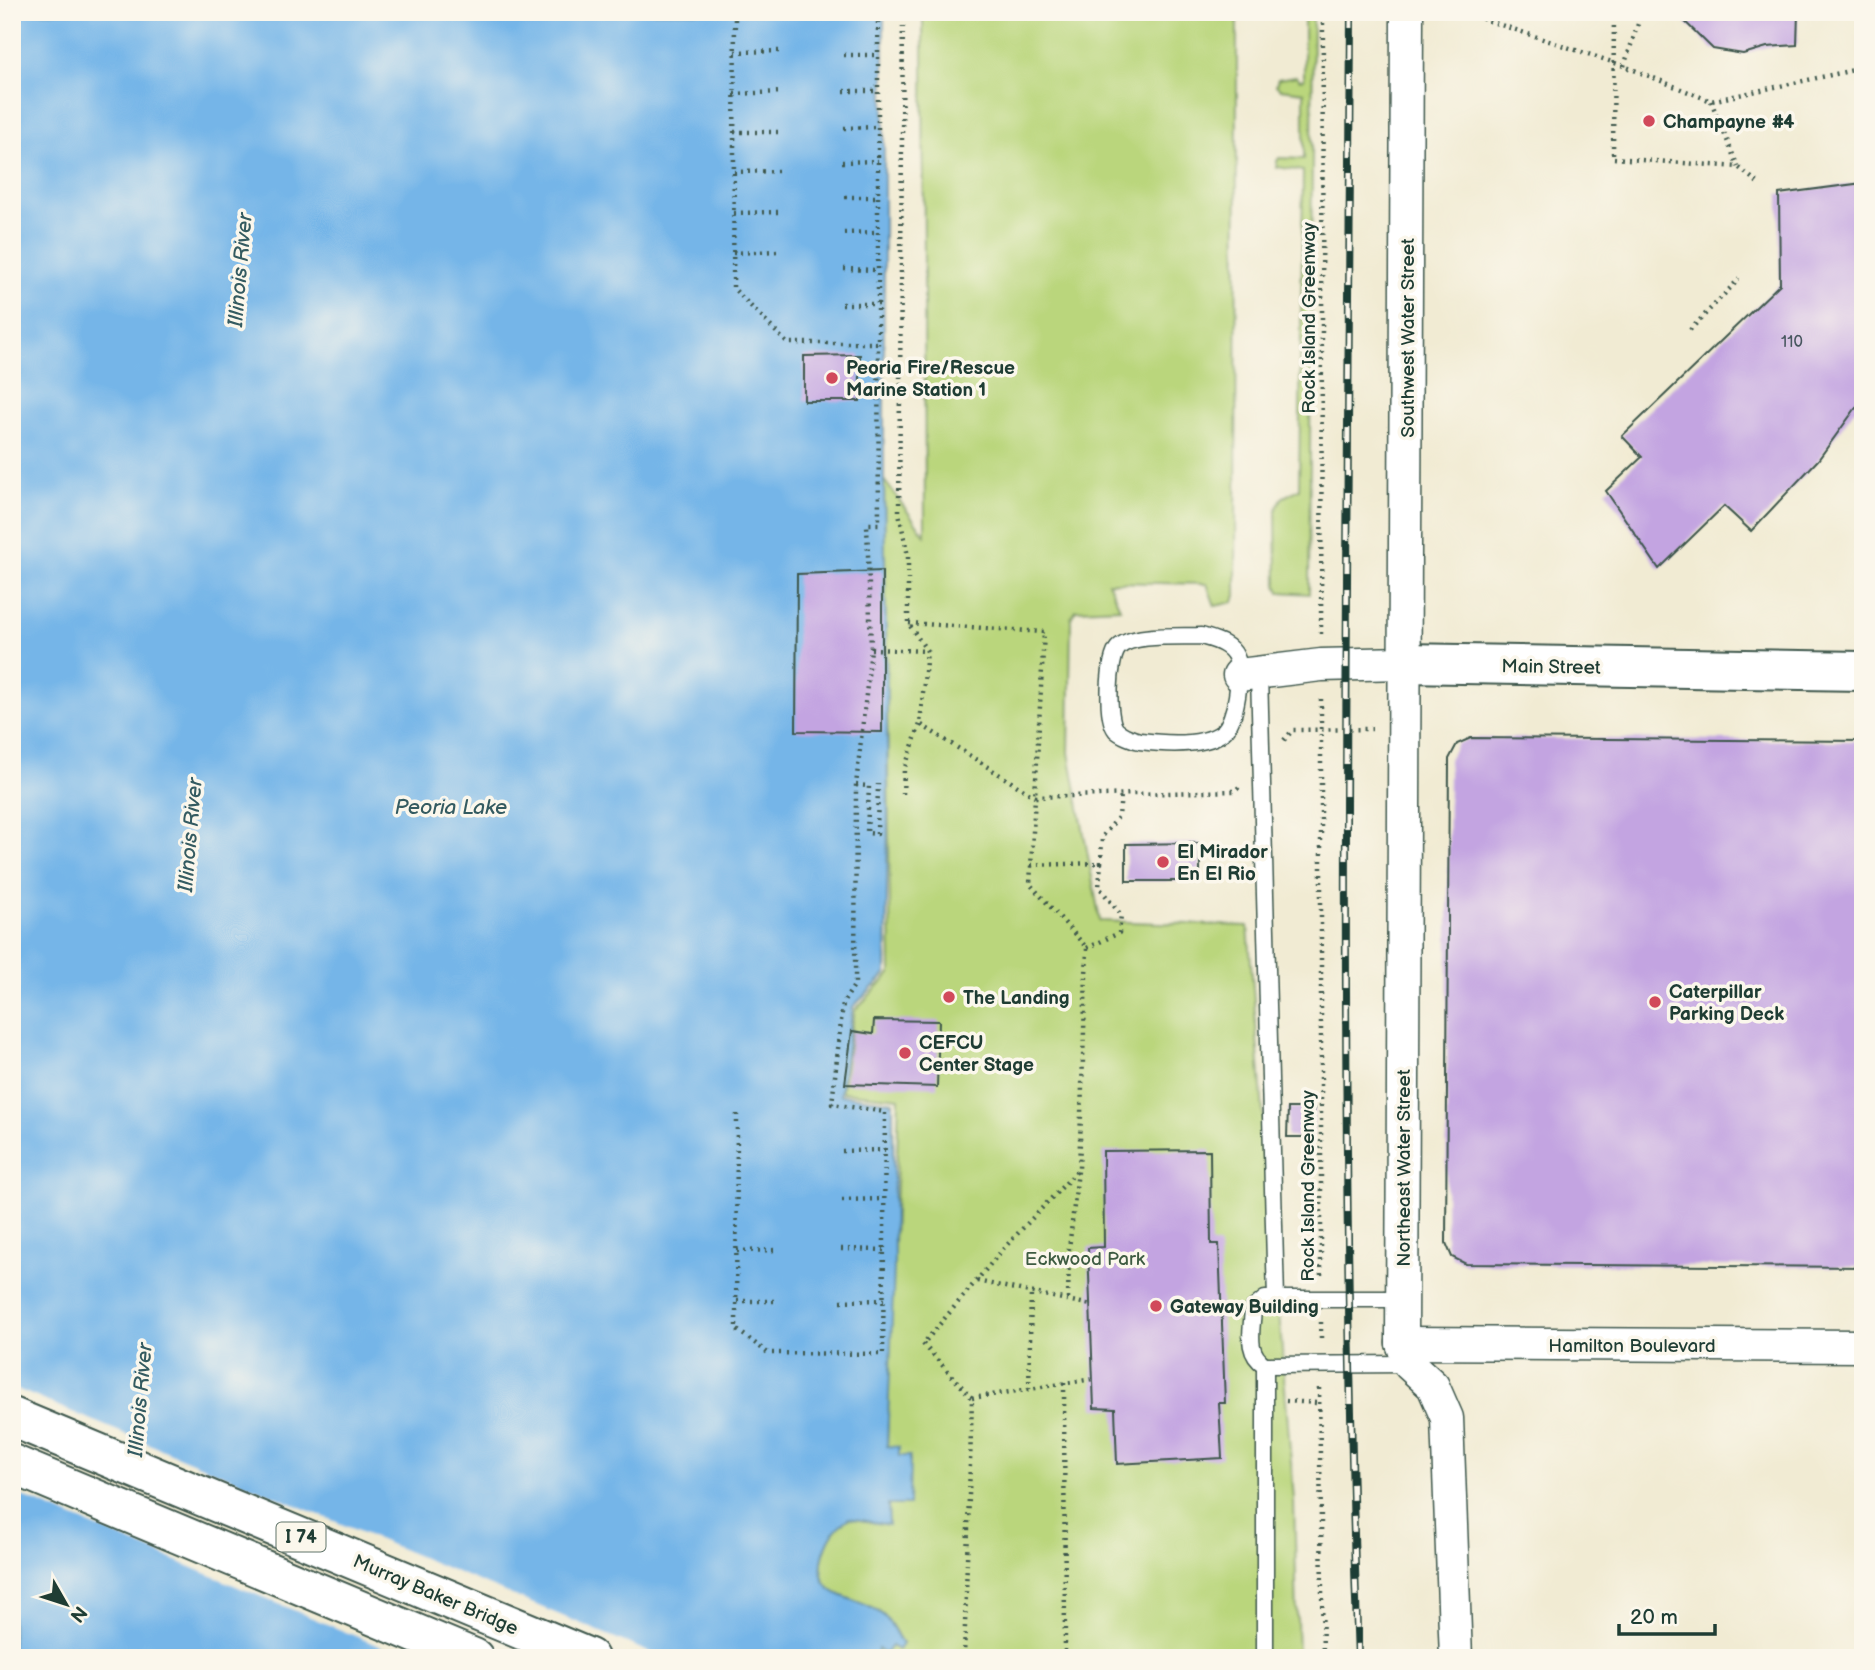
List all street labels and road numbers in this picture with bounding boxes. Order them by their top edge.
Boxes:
street label: Rock Island Greenway [1298,222,1321,414]
street label: Southwest Water Street [1397,238,1420,438]
street label: Main Street [1501,655,1601,680]
street label: Northeast Water Street [1393,1069,1416,1267]
street label: Rock Island Greenway [1297,1090,1320,1282]
street label: Hamilton Boulevard [1548,1335,1716,1358]
road number: I 74 [276,1522,326,1552]
street label: Murray Baker Bridge [349,1550,521,1641]

